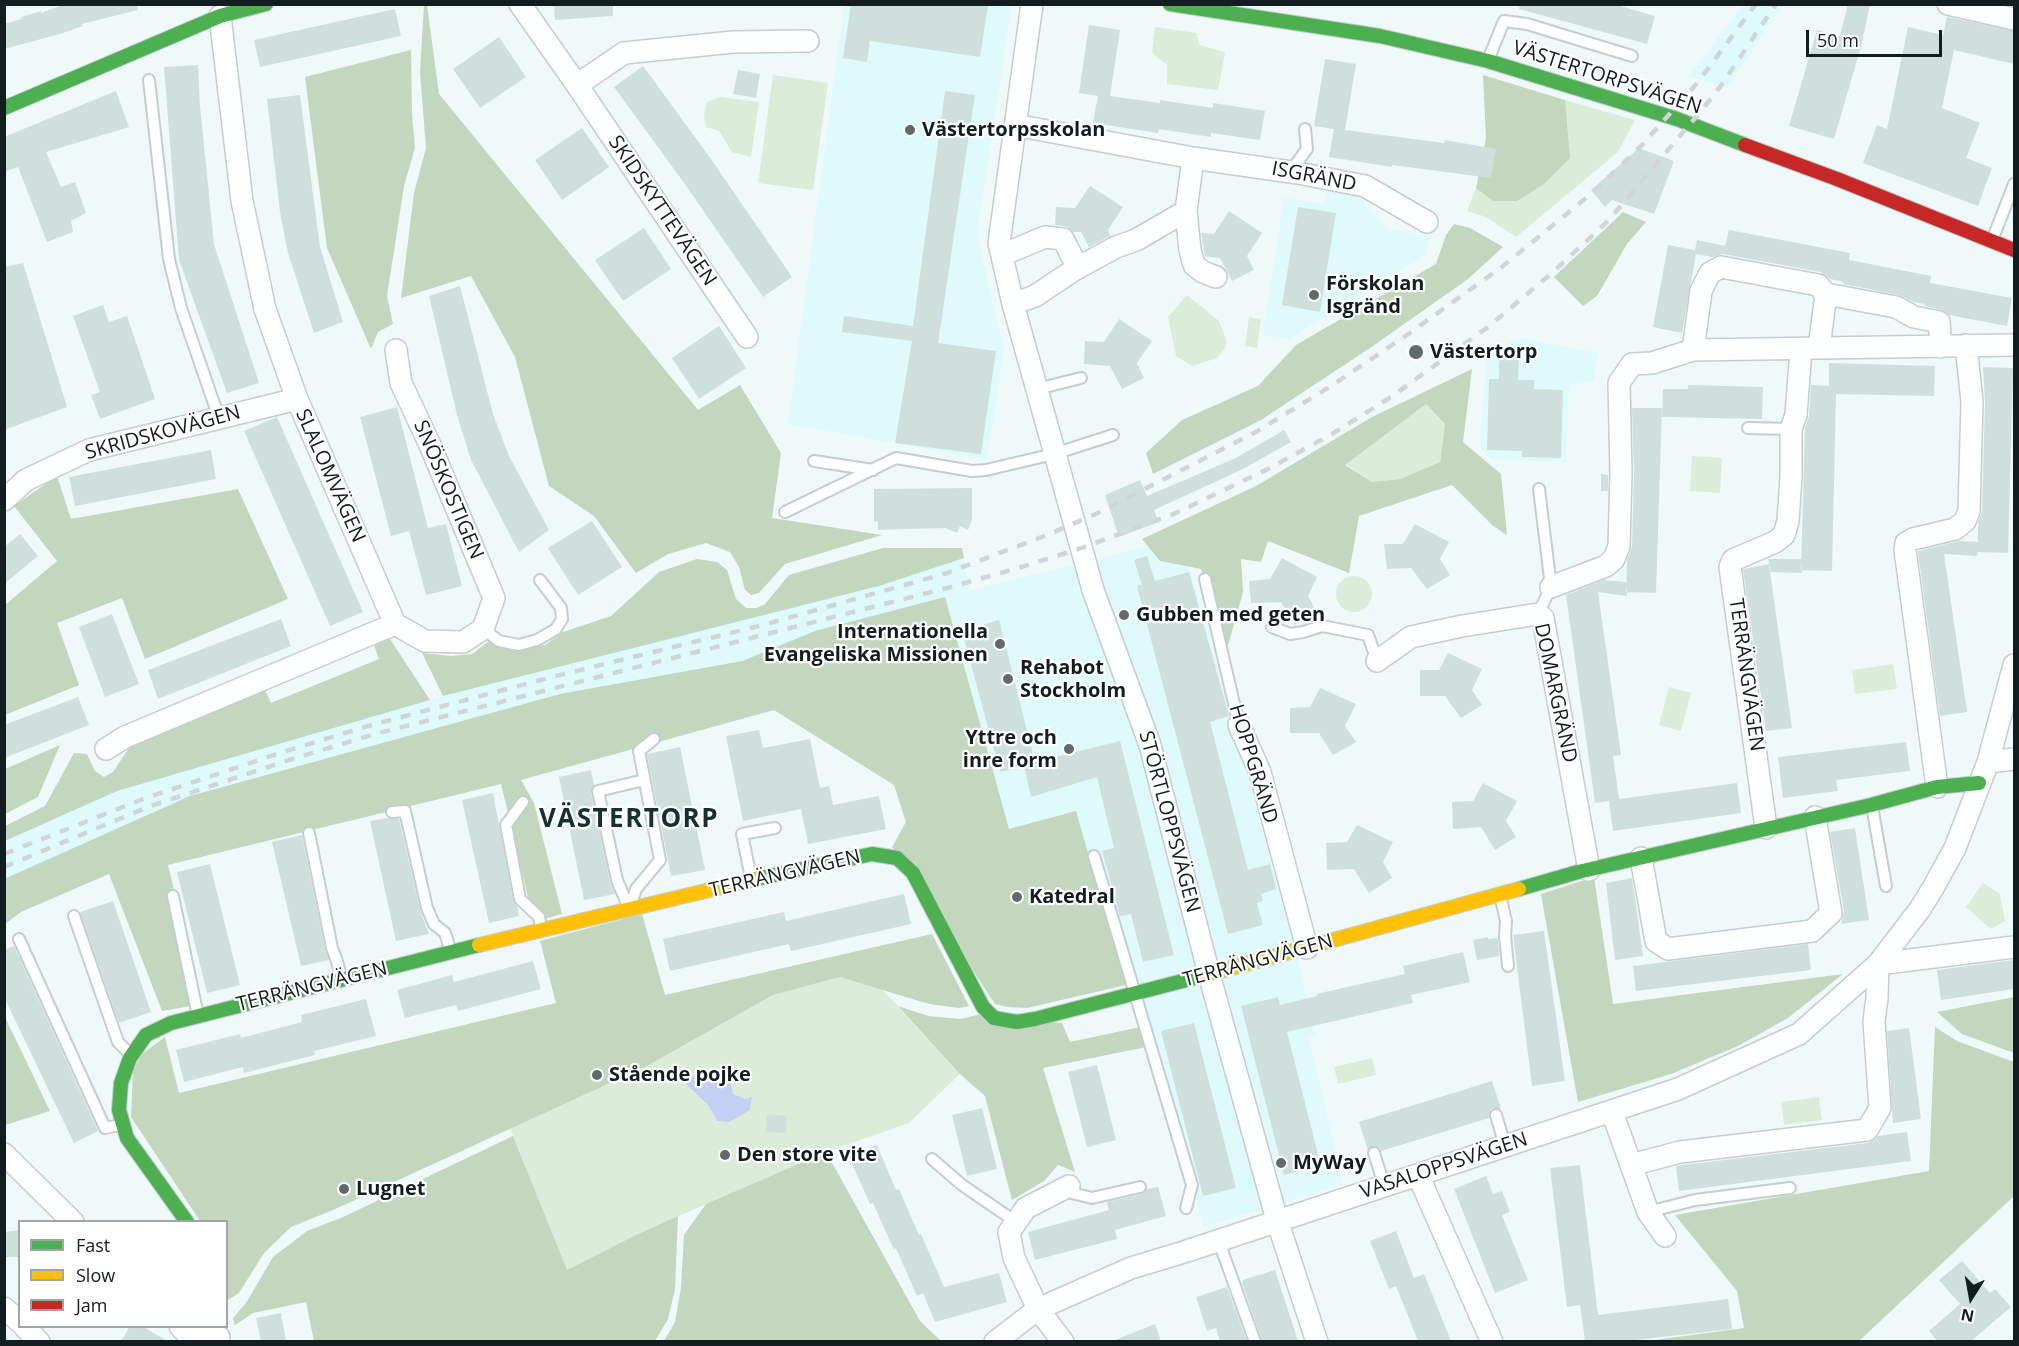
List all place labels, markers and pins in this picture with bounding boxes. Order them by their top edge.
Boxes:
place label: Västertorpsskolan [922,118,1105,142]
marker: Västertorpsskolan [903,123,917,137]
place label: Förskolan Isgränd [1326,272,1424,319]
marker: Förskolan Isgränd [1307,288,1321,302]
place label: Västertorp [1430,340,1537,364]
marker: Västertorp [1407,343,1425,361]
place label: Gubben med geten [1136,603,1325,627]
marker: Gubben med geten [1117,608,1131,622]
place label: Internationella Evangeliska Missionen [764,620,988,667]
marker: Internationella Evangeliska Missionen [993,637,1007,651]
place label: Rehabot Stockholm [1020,656,1126,703]
marker: Rehabot Stockholm [1001,672,1015,686]
place label: Yttre och inre form [963,726,1057,773]
marker: Yttre och inre form [1062,742,1076,756]
place label: Katedral [1029,885,1115,909]
marker: Katedral [1010,890,1024,904]
place label: Stående pojke [609,1063,751,1087]
marker: Stående pojke [590,1068,604,1082]
place label: Den store vite [737,1143,877,1167]
marker: Den store vite [718,1148,732,1162]
place label: MyWay [1293,1151,1366,1175]
marker: MyWay [1274,1156,1288,1170]
place label: Lugnet [356,1177,425,1201]
marker: Lugnet [337,1182,351,1196]

